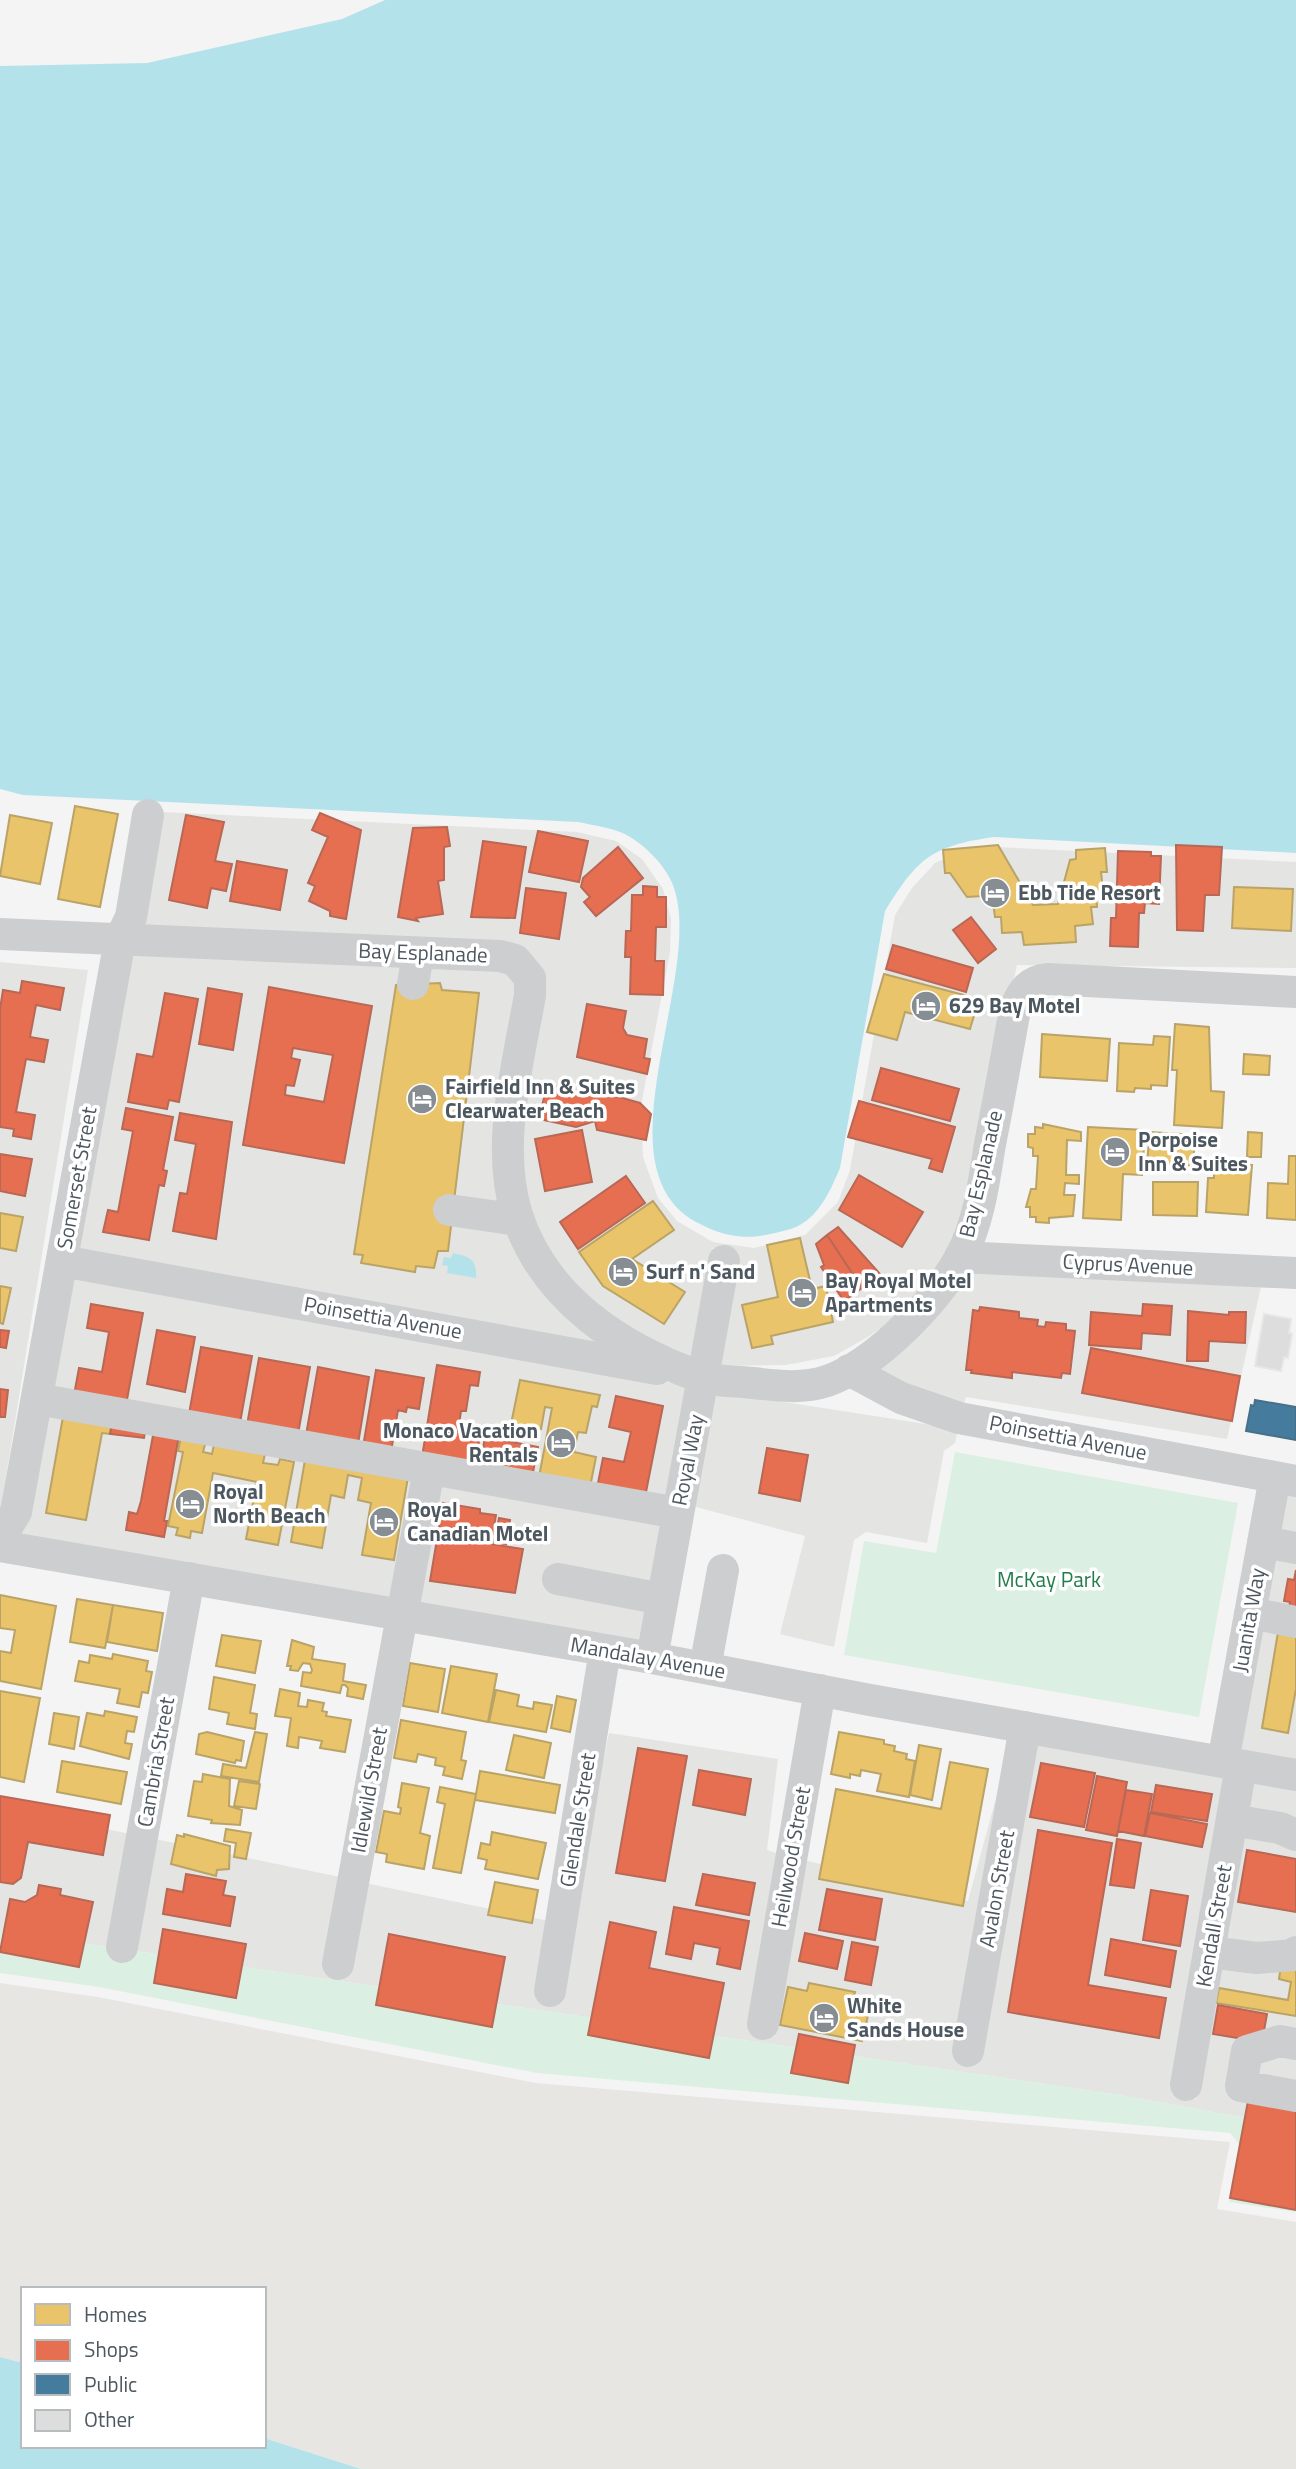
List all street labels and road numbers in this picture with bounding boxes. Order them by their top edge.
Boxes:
street label: Bay Esplanade [358,934,488,970]
street label: Somerset Street [48,1103,104,1252]
street label: Bay Esplanade [950,1107,1010,1240]
street label: Cyprus Avenue [1062,1245,1194,1283]
street label: Poinsettia Avenue [302,1287,465,1347]
street label: Poinsettia Avenue [987,1406,1150,1468]
street label: Royal Way [662,1411,712,1508]
street label: Juanita Way [1223,1565,1273,1674]
street label: Mandalay Avenue [568,1628,728,1686]
street label: Cambria Street [128,1694,182,1829]
street label: Idlewild Street [341,1724,395,1855]
street label: Glendale Street [551,1750,604,1889]
street label: Heilwood Street [762,1783,818,1930]
street label: Avalon Street [970,1827,1022,1950]
street label: Kendall Street [1187,1862,1240,1989]

